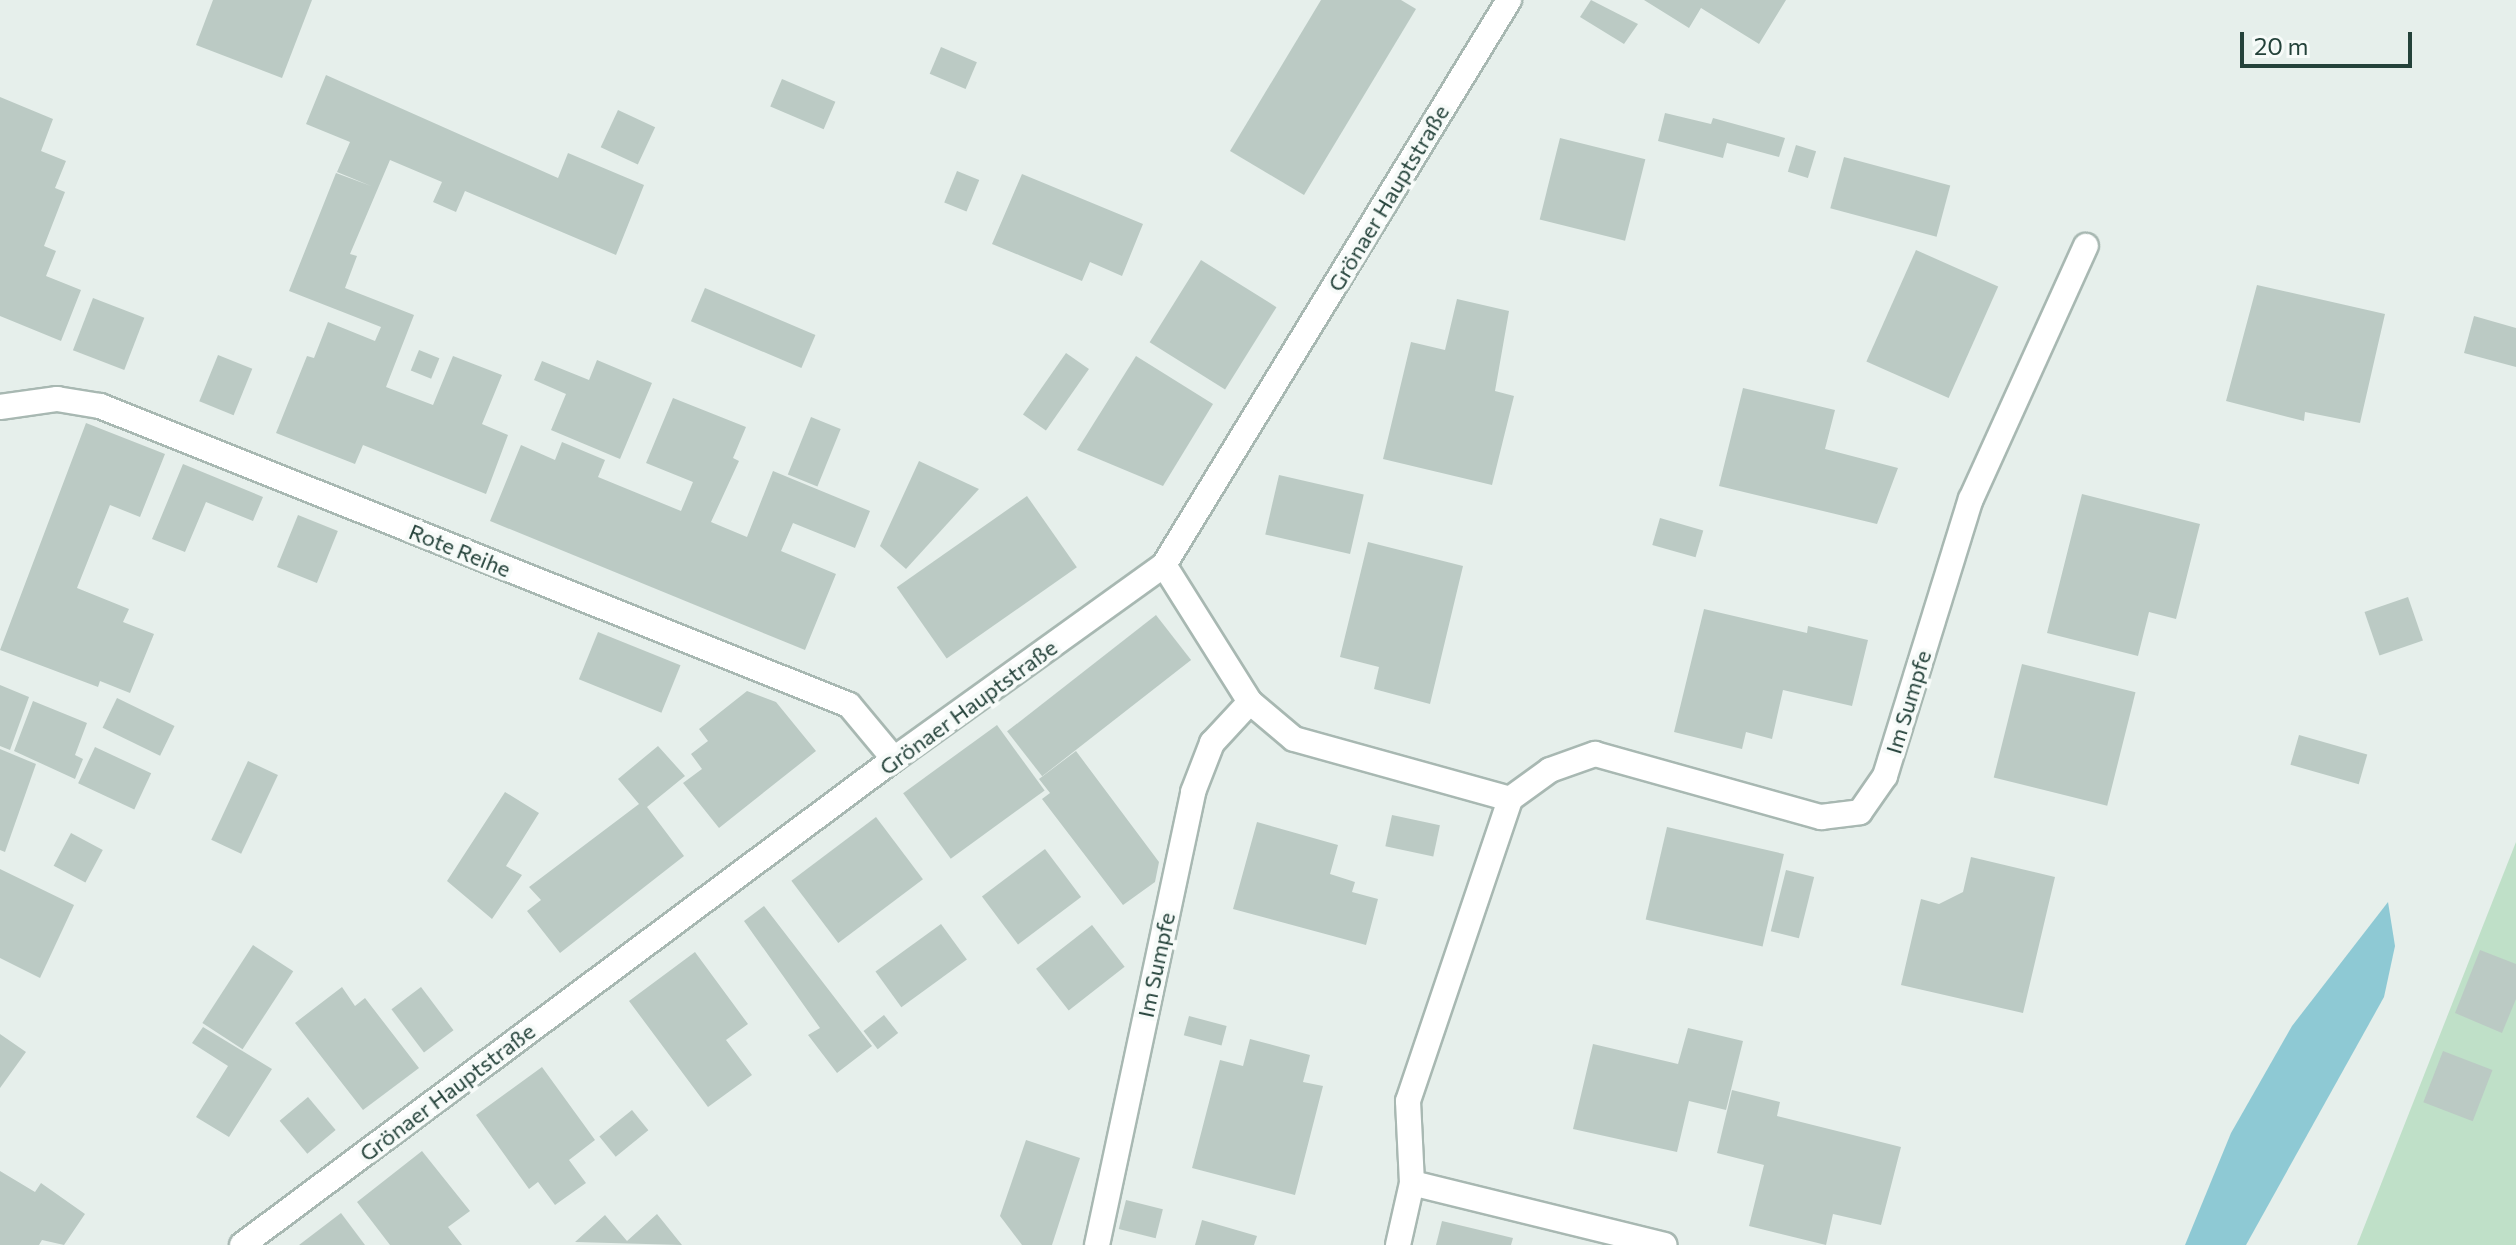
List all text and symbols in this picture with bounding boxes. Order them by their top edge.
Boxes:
scale bar [2244,16,2416,66]
text: 20 m [2254,31,2308,60]
street label: Grönaer Hauptstraße [1322,100,1454,296]
street label: Rote Reihe [405,518,515,582]
street label: Grönaer Hauptstraße [874,634,1062,780]
street label: Im Sumpfe [1880,647,1936,757]
street label: Im Sumpfe [1132,910,1180,1020]
street label: Grönaer Hauptstraße [354,1018,540,1166]

